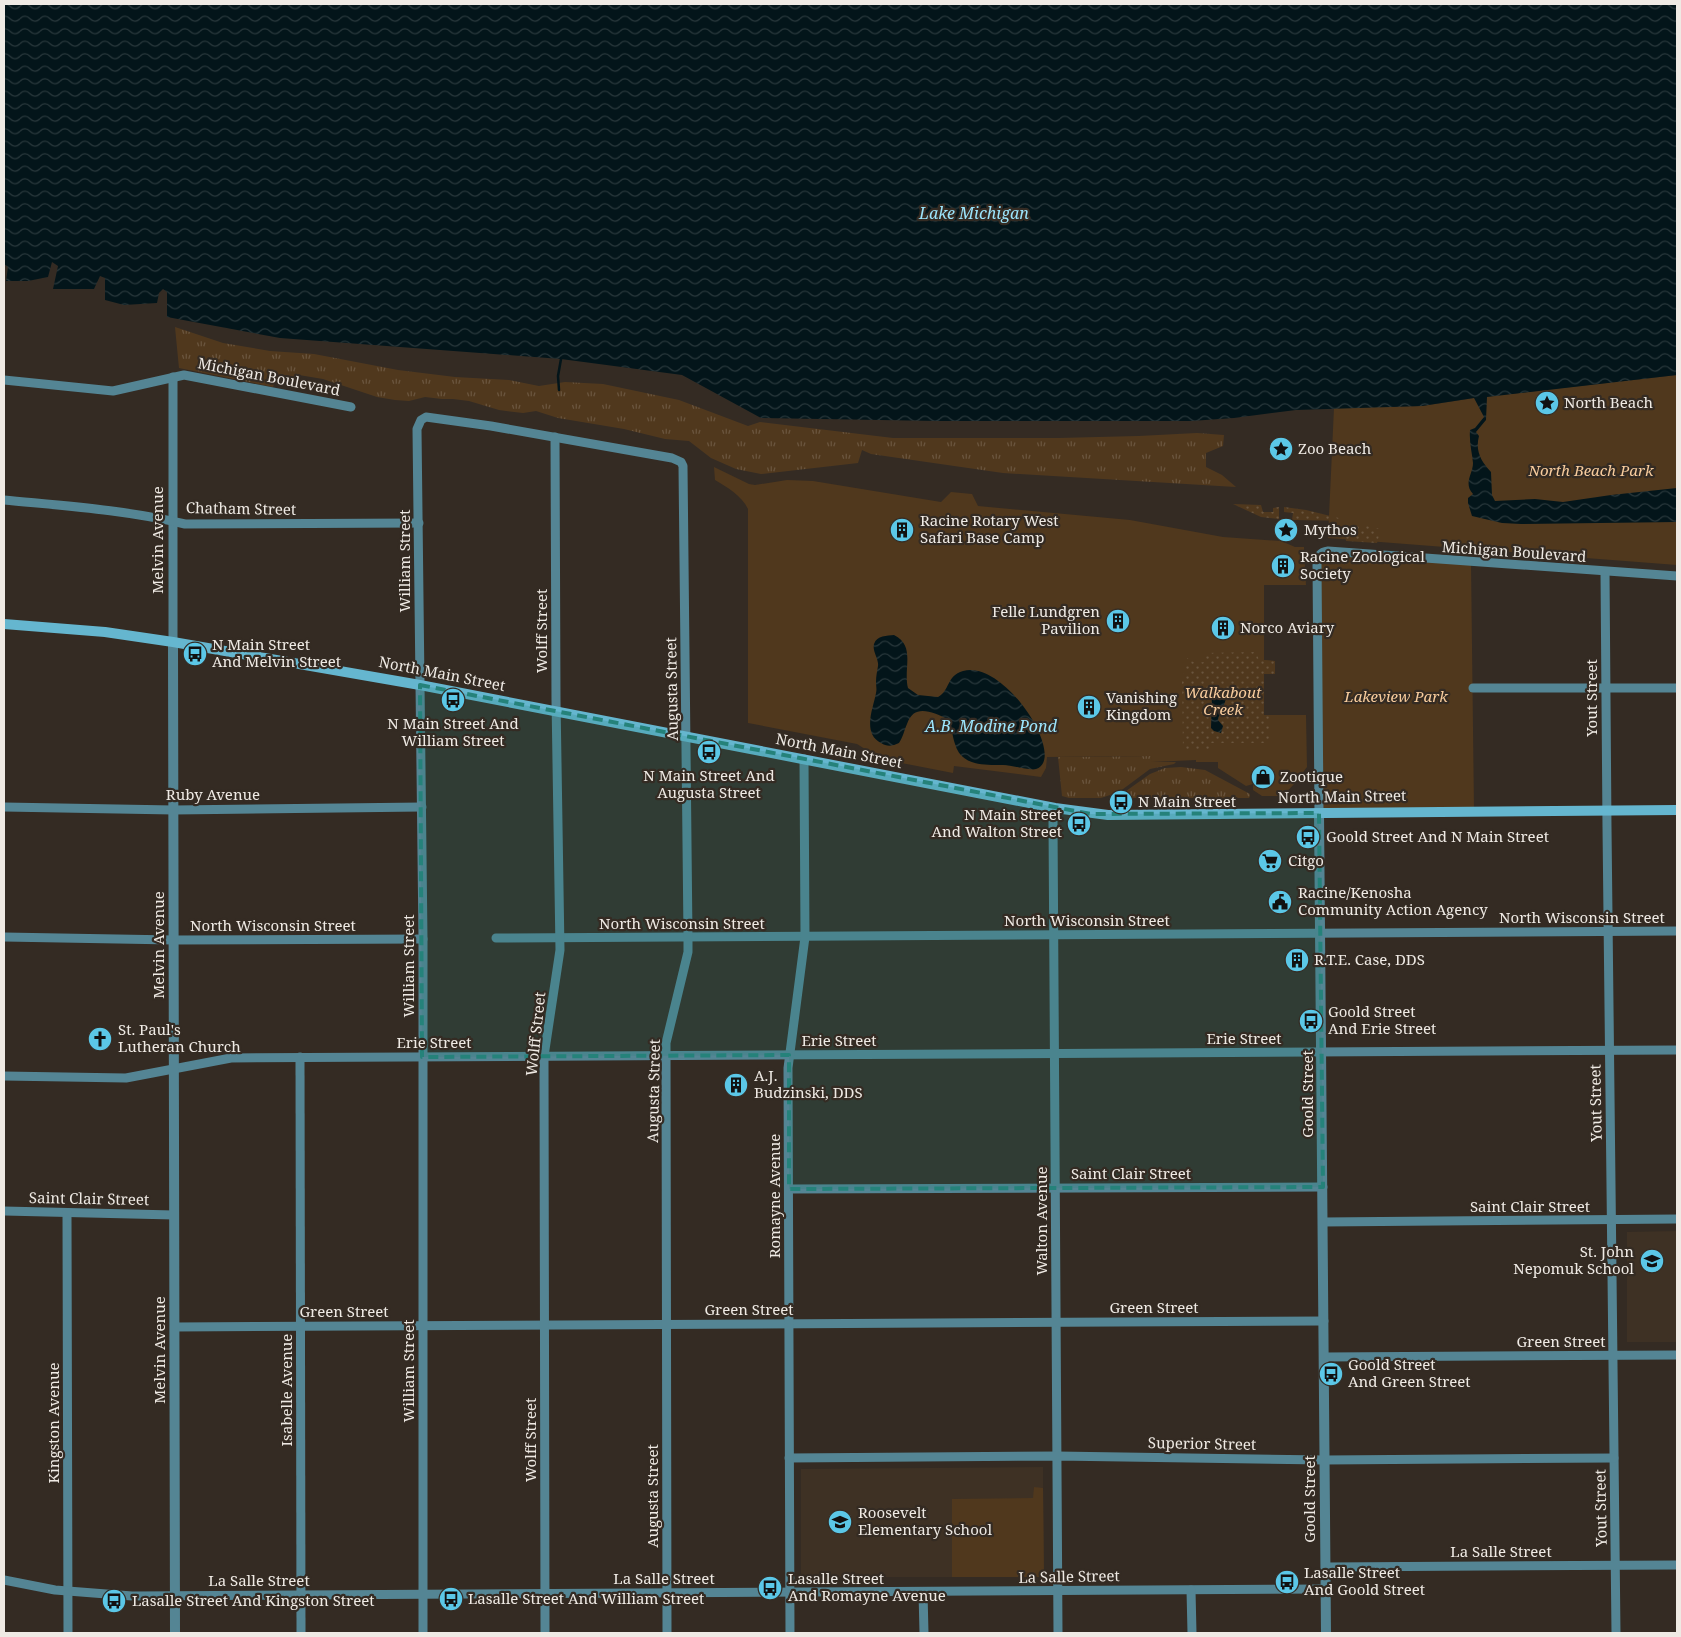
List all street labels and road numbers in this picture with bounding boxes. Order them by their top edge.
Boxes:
street label: Michigan Boulevard [196,352,342,400]
street label: Melvin Avenue [147,486,167,594]
street label: Chatham Street [186,497,296,519]
street label: William Street [394,510,414,612]
street label: Michigan Boulevard [1441,536,1587,566]
street label: Wolff Street [531,589,551,673]
street label: Augusta Street [660,637,682,741]
street label: North Main Street [377,651,507,695]
street label: Yout Street [1581,659,1601,738]
street label: North Main Street [774,728,904,772]
street label: Ruby Avenue [166,784,260,804]
street label: North Main Street [1278,785,1406,807]
street label: Melvin Avenue [148,891,168,999]
street label: North Wisconsin Street [1499,907,1665,927]
street label: North Wisconsin Street [1004,910,1170,930]
street label: North Wisconsin Street [599,913,765,933]
street label: North Wisconsin Street [190,915,356,935]
street label: William Street [398,915,418,1017]
street label: Wolff Street [521,991,549,1077]
street label: Erie Street [1207,1028,1281,1048]
street label: Erie Street [802,1030,876,1050]
street label: Erie Street [397,1032,471,1052]
street label: Augusta Street [642,1039,664,1143]
street label: Goold Street [1297,1050,1317,1138]
street label: Yout Street [1584,1064,1606,1143]
street label: Romayne Avenue [764,1134,784,1258]
street label: Saint Clair Street [1071,1163,1191,1183]
street label: Walton Avenue [1031,1167,1051,1275]
street label: Saint Clair Street [29,1187,149,1209]
street label: Saint Clair Street [1470,1196,1590,1216]
street label: Melvin Avenue [149,1296,169,1404]
street label: Green Street [1109,1297,1199,1317]
street label: Green Street [704,1299,794,1319]
street label: Green Street [299,1301,389,1321]
street label: William Street [398,1320,418,1422]
street label: Green Street [1516,1331,1606,1351]
street label: Isabelle Avenue [276,1334,296,1446]
street label: Kingston Avenue [43,1363,63,1483]
street label: Wolff Street [520,1398,540,1482]
street label: Superior Street [1148,1432,1256,1454]
street label: Augusta Street [642,1444,662,1548]
street label: Goold Street [1299,1455,1319,1543]
street label: Yout Street [1589,1469,1611,1548]
street label: La Salle Street [1450,1541,1552,1561]
street label: La Salle Street [1018,1565,1120,1587]
street label: La Salle Street [613,1568,715,1588]
street label: La Salle Street [208,1570,310,1590]

